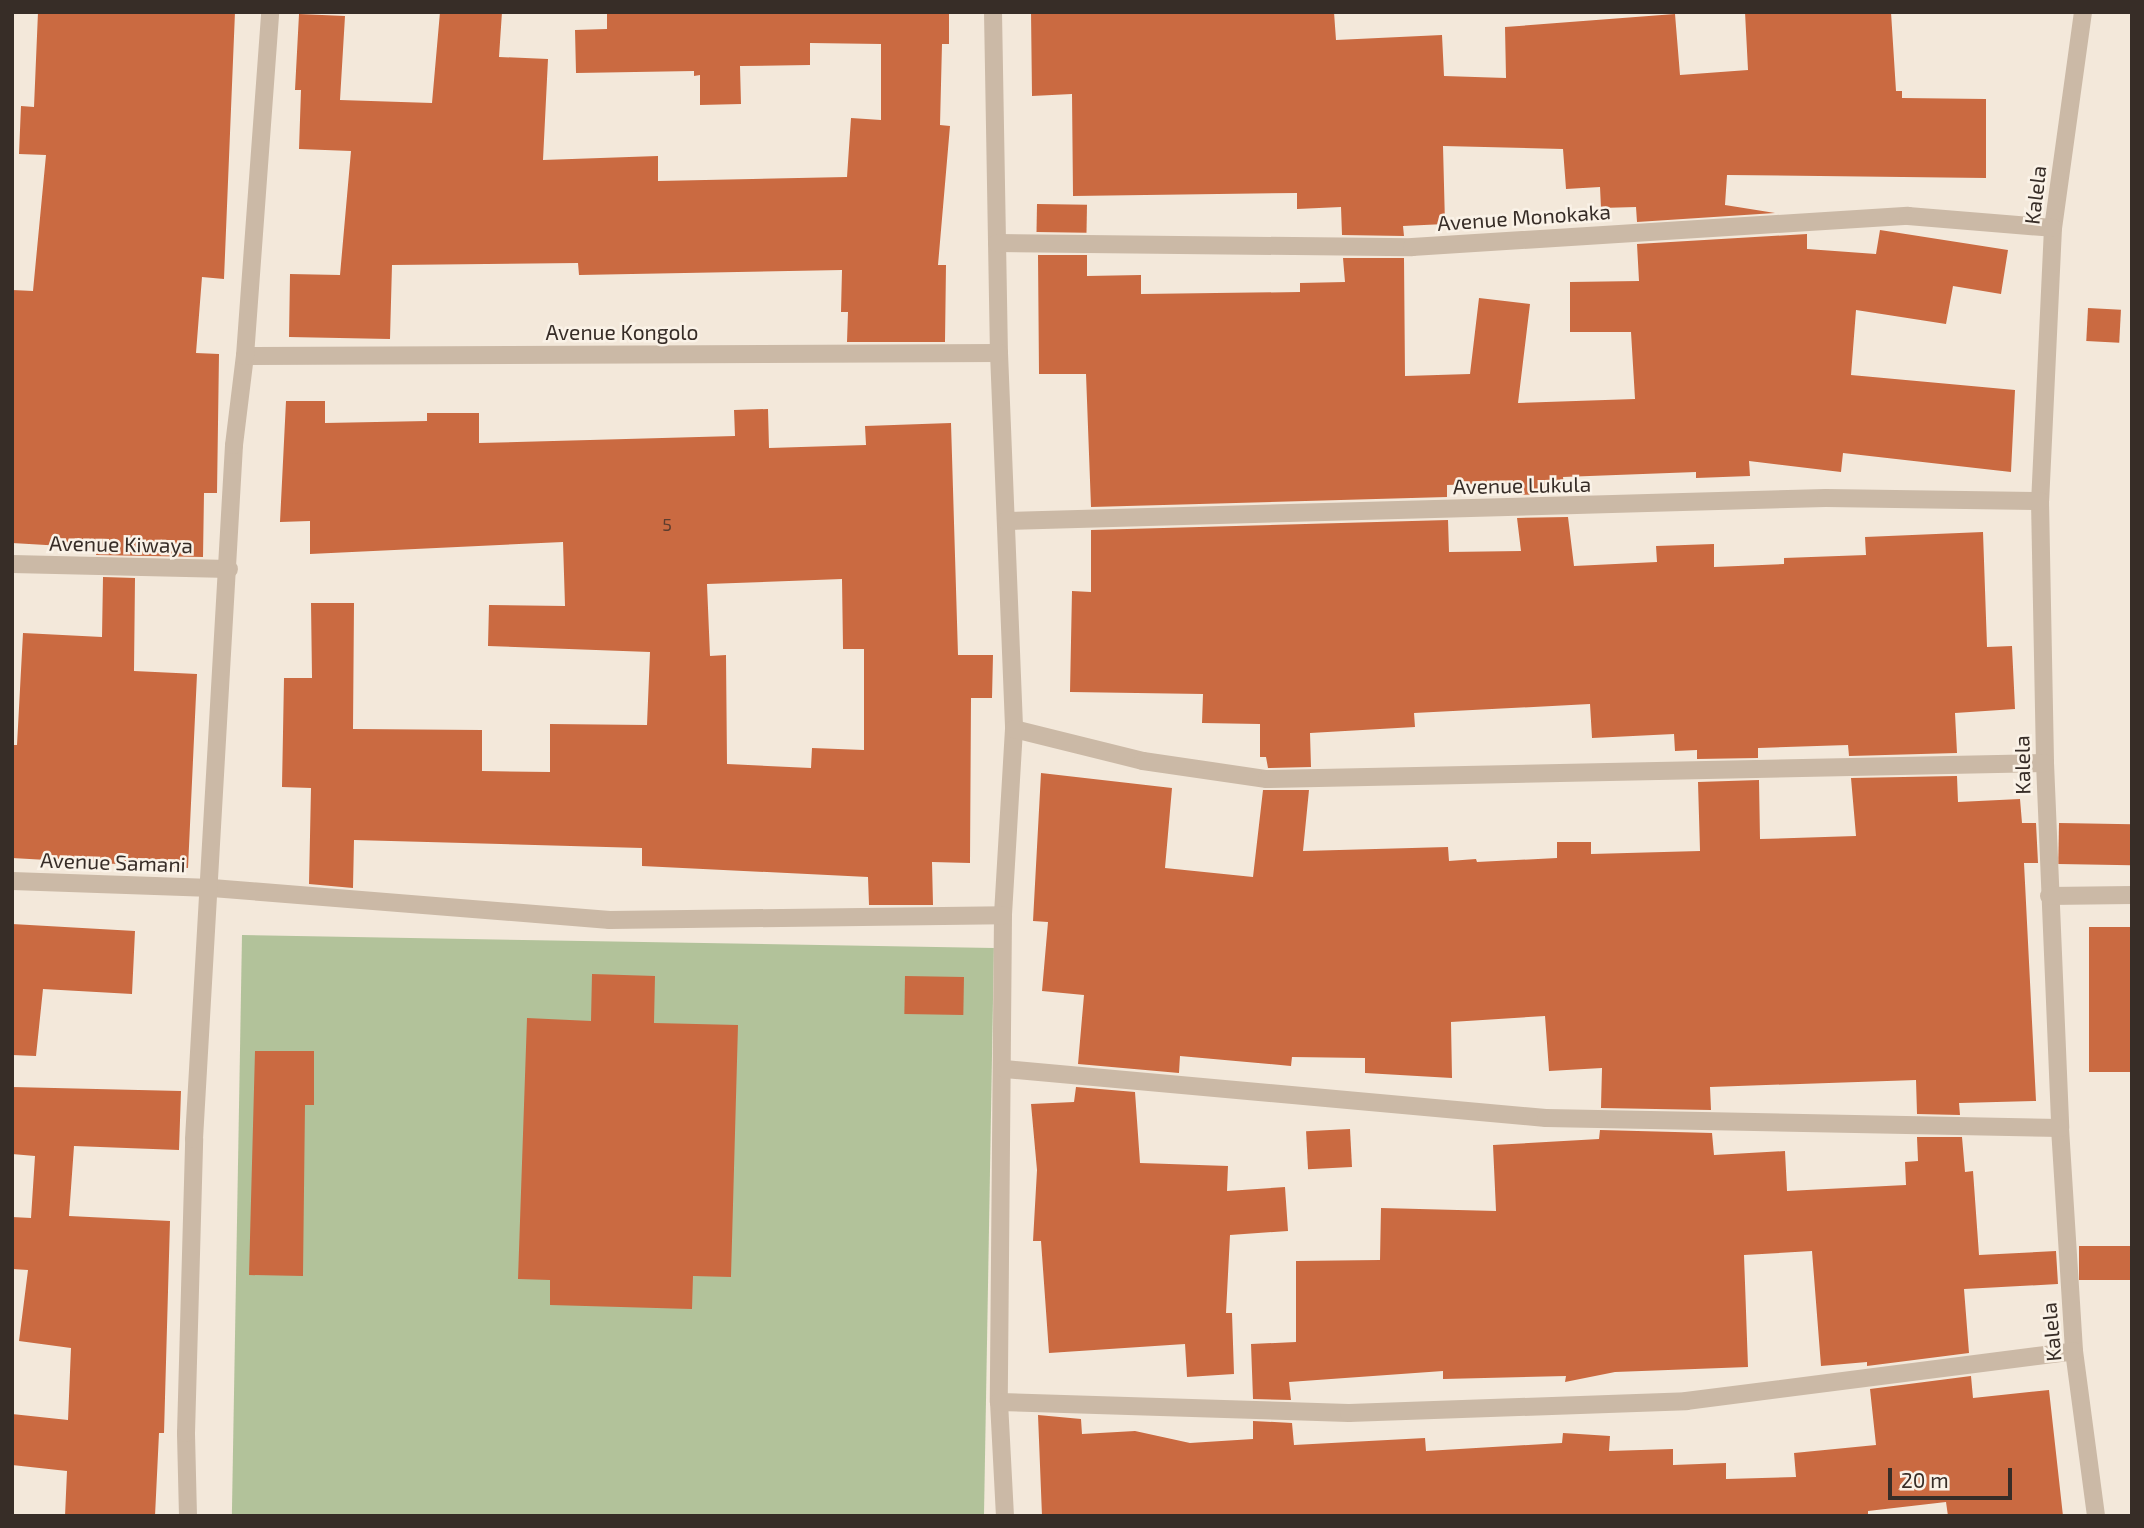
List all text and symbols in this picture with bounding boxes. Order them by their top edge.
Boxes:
street label: Kalela [2019,164,2051,226]
street label: Avenue Monokaka [1436,198,1612,236]
street label: Avenue Kongolo [545,319,699,345]
street label: Avenue Lukula [1453,471,1591,499]
house number: 5 [662,513,672,535]
street label: Avenue Kiwaya [49,530,193,558]
street label: Kalela [2009,735,2035,795]
street label: Avenue Samani [40,847,186,877]
street label: Kalela [2036,1301,2066,1363]
scale bar [1892,1454,2016,1498]
text: 20 m [1901,1467,1949,1492]

